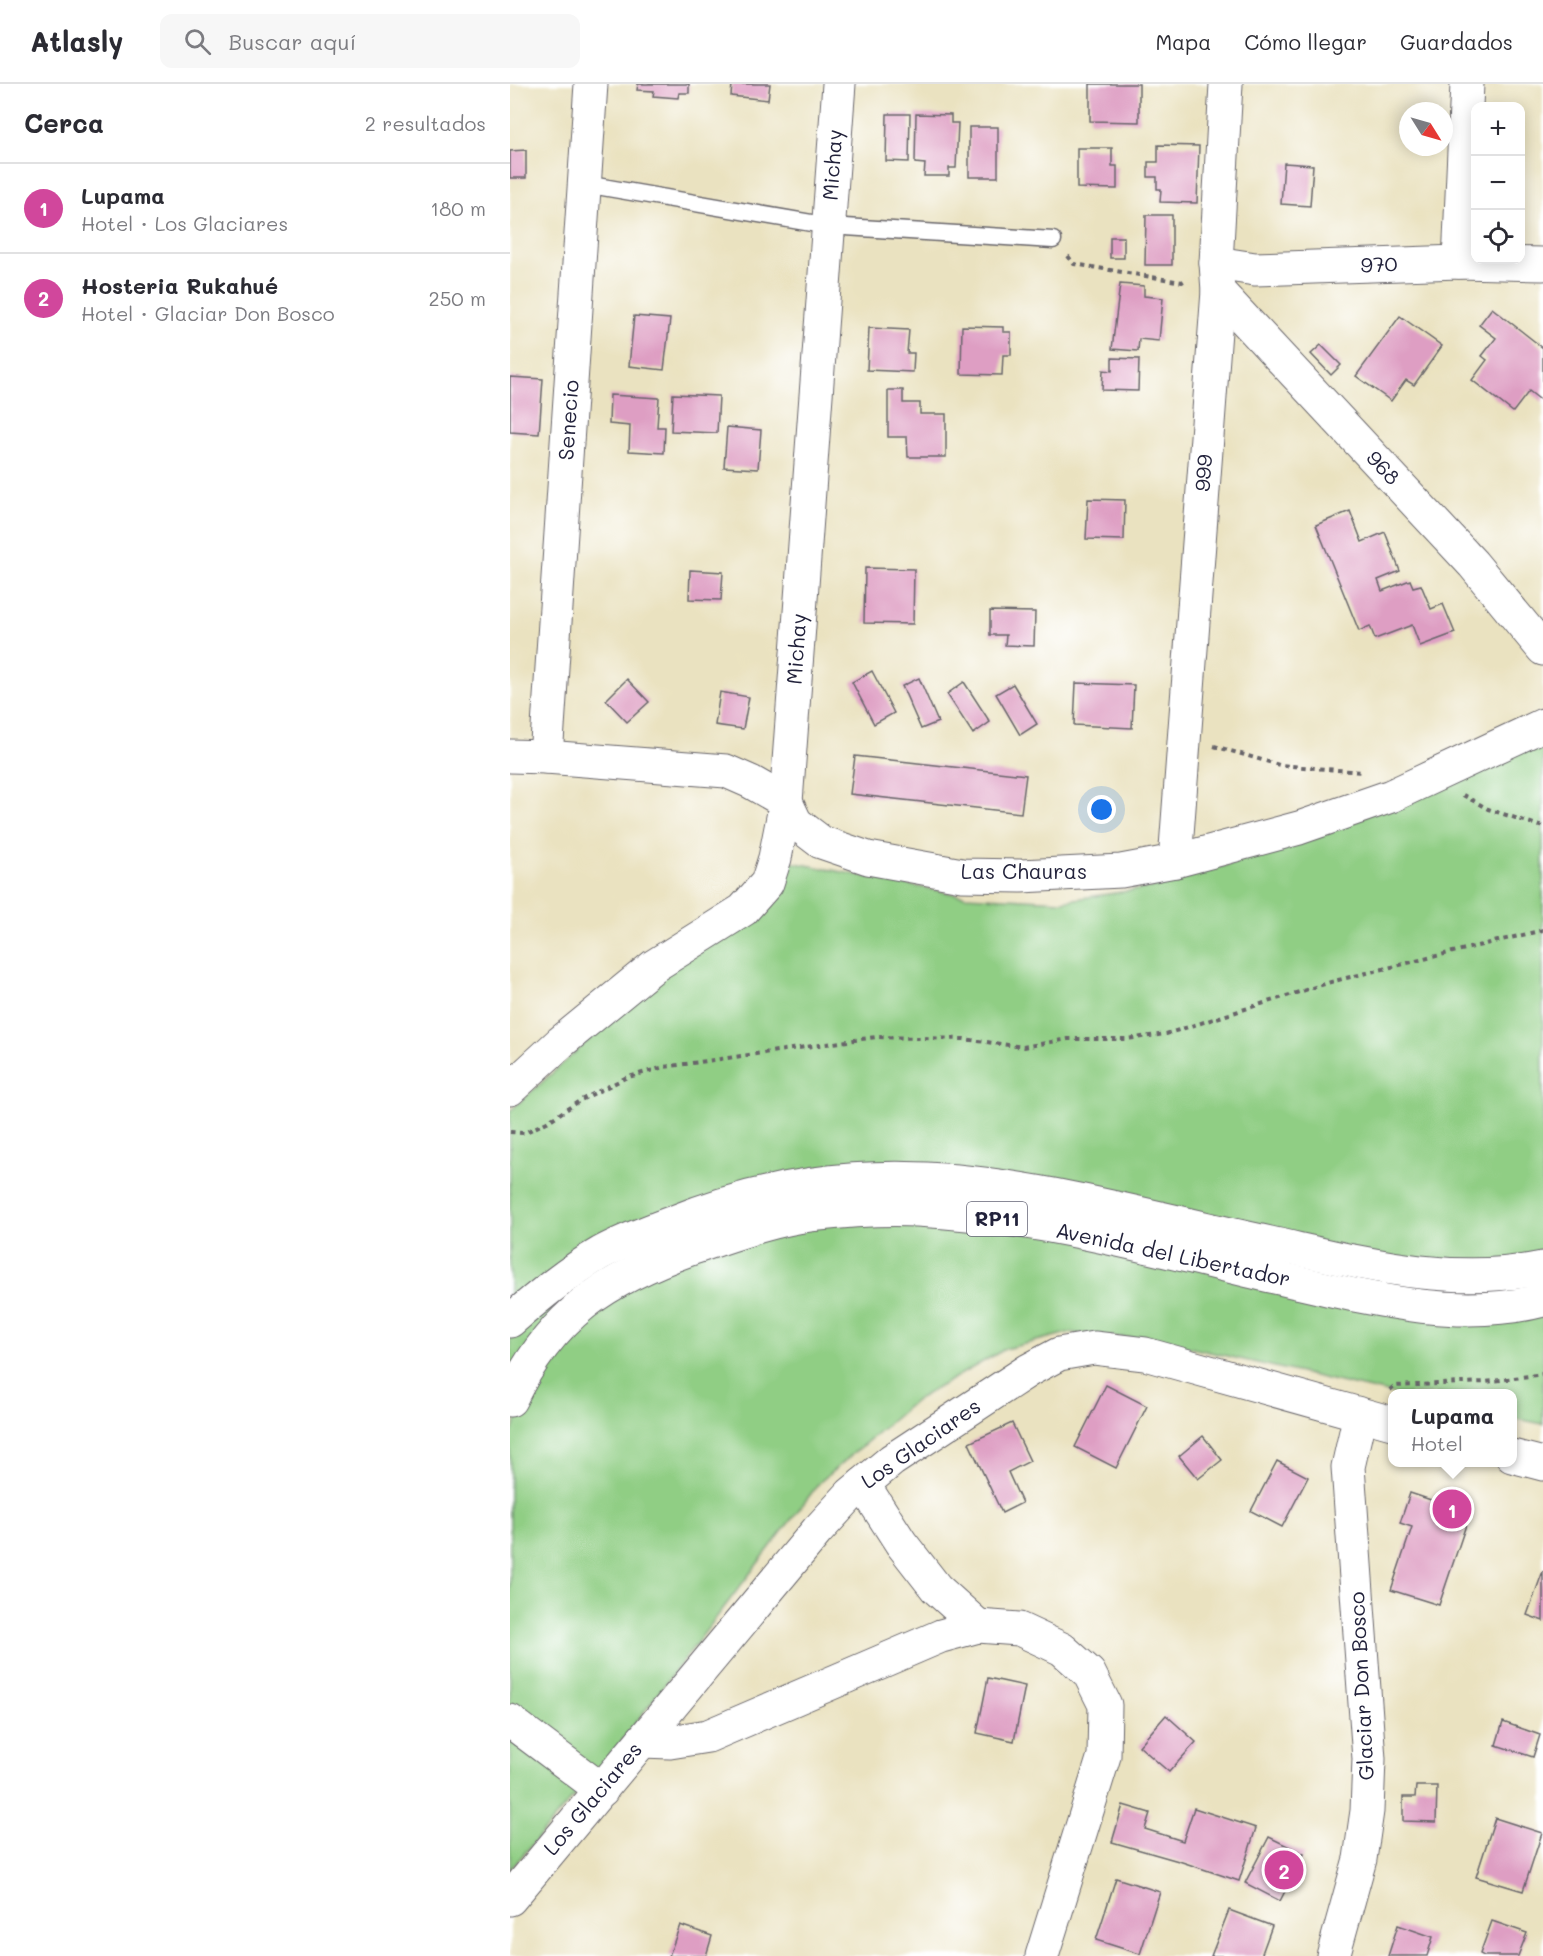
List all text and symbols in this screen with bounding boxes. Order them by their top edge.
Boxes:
search box [160,14,580,68]
text: Atlasly [30,23,124,59]
icon: search [181,25,214,58]
text: Buscar aquí [229,27,356,56]
text: Mapa [1155,28,1211,55]
text: Cómo llegar [1244,28,1367,55]
text: Guardados [1400,28,1513,55]
north arrow [1399,102,1453,156]
map controls [1471,102,1525,264]
button: + [1471,102,1525,156]
text: Cerca [24,106,104,140]
text: 2 resultados [365,110,486,136]
street label: Michay [816,128,847,201]
button: − [1471,156,1525,210]
text: Lupama [81,181,165,210]
text: 1 [39,195,48,221]
text: 180 m [430,195,486,221]
text: Hotel · Los Glaciares [81,210,288,236]
button: locate [1471,210,1525,264]
street label: 970 [1360,249,1398,278]
text: Hosteria Rukahué [81,271,278,300]
text: 2 [38,285,49,311]
text: 250 m [429,285,486,311]
text: Hotel · Glaciar Don Bosco [81,300,335,326]
street label: Senecio [551,379,584,461]
street label: 968 [1361,444,1407,490]
street label: 999 [1188,453,1217,492]
street label: Michay [780,612,811,685]
your location [1087,795,1116,824]
street label: Las Chauras [961,857,1087,884]
road number: RP11 [967,1202,1027,1236]
street label: Avenida del Libertador [1054,1215,1293,1292]
popup [1388,1389,1517,1467]
street label: Los Glaciares [855,1392,985,1494]
text: Lupama [1411,1401,1494,1430]
text: Hotel [1411,1430,1463,1456]
pin: 1 [1432,1486,1472,1532]
street label: Glaciar Don Bosco [1342,1591,1379,1781]
street label: Los Glaciares [537,1736,647,1860]
pin: 2 [1264,1848,1304,1892]

